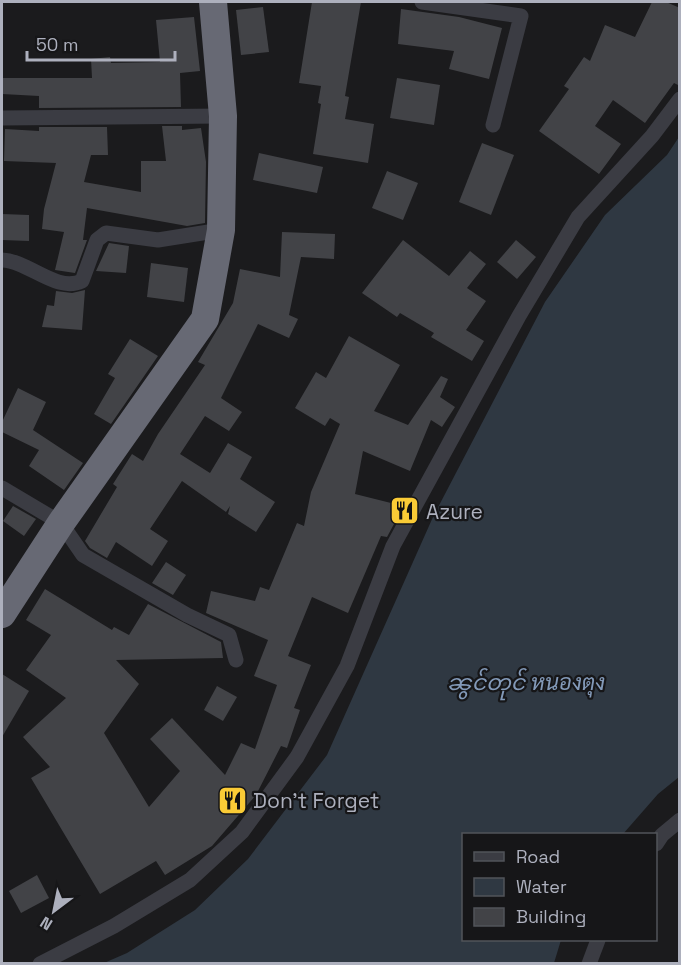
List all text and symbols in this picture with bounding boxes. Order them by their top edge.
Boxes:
scale bar [27,24,176,62]
text: 50 m [36,33,78,56]
restaurant icon: Azure [389,495,421,527]
place label: Azure [426,498,483,525]
water label: ၼွင်တုင် หนองตุง [447,667,605,701]
restaurant icon: Don't Forget [216,784,248,816]
place label: Don't Forget [253,787,379,814]
legend [462,833,657,941]
text: Road [516,845,560,868]
text: Water [516,875,567,898]
north arrow [24,881,84,941]
text: Building [516,905,586,928]
text: N [36,912,56,935]

